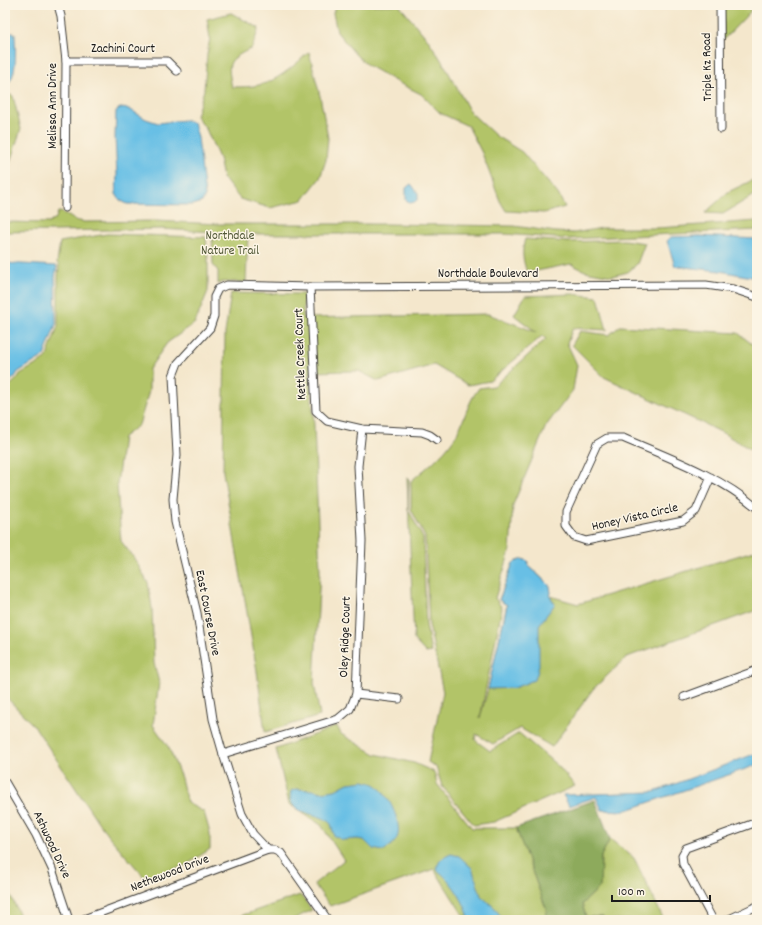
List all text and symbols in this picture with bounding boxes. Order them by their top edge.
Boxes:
street label: Triple Kz Road [698,33,718,101]
street label: Zachini Court [91,40,155,59]
street label: Melissa Ann Drive [44,63,63,149]
park label: Northdale Nature Trail [201,227,259,261]
street label: Northdale Boulevard [438,265,538,284]
street label: Kettle Creek Court [290,308,312,400]
street label: Honey Vista Circle [590,499,680,537]
street label: East Course Drive [189,568,225,658]
street label: Oley Ridge Court [335,596,357,678]
street label: Ashwood Drive [27,808,75,882]
street label: Nethewood Drive [128,850,212,898]
scale bar [612,877,710,903]
text: 100 m [618,884,645,901]

